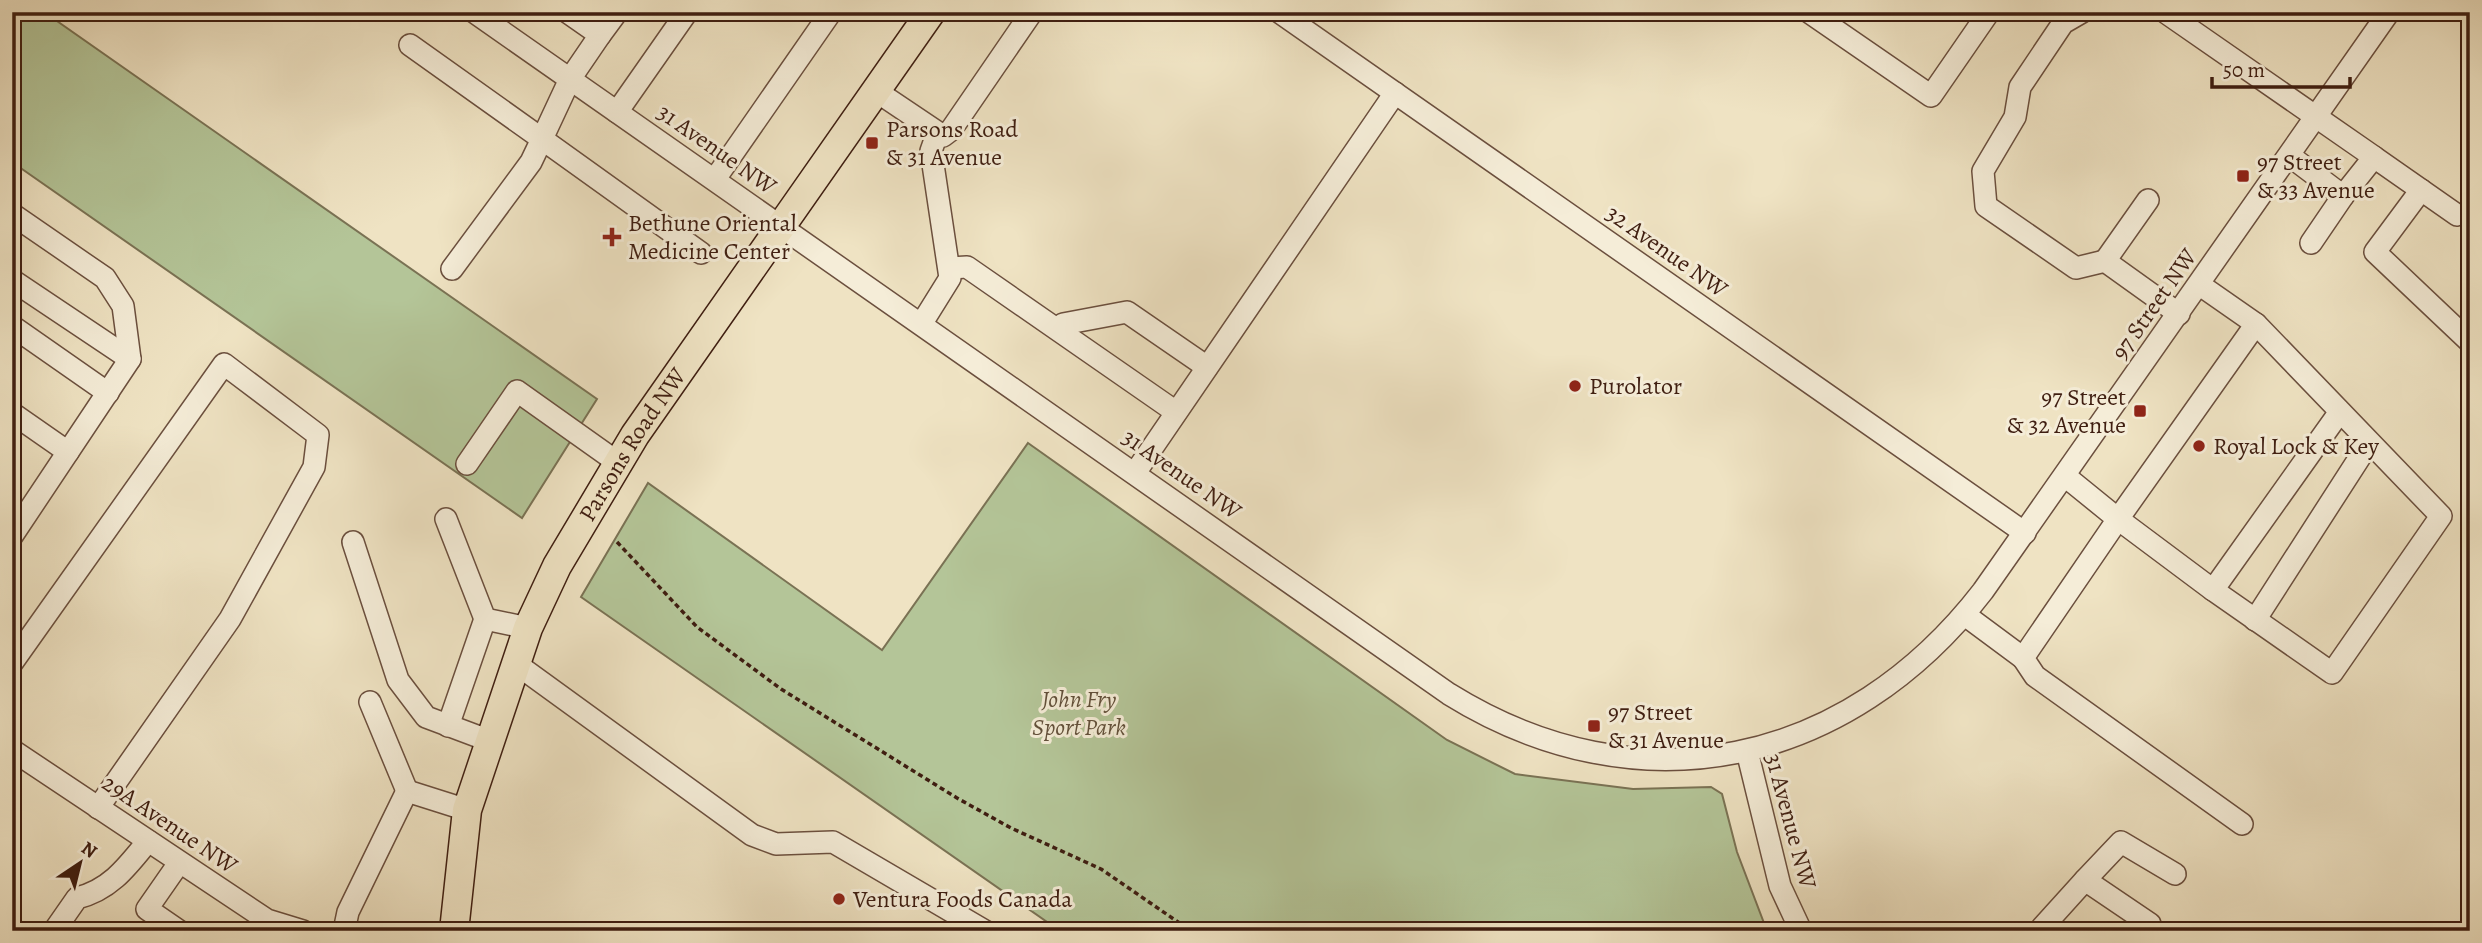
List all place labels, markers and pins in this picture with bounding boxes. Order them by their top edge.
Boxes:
place label: Parsons Road & 31 Avenue [886,113,1018,173]
marker: Parsons Road & 31 Avenue [864,135,880,151]
place label: 97 Street & 33 Avenue [2257,146,2375,206]
marker: 97 Street & 33 Avenue [2235,168,2251,184]
place label: Bethune Oriental Medicine Center [628,207,797,267]
marker: Bethune Oriental Medicine Center [602,227,622,247]
place label: Purolator [1589,370,1682,402]
marker: Purolator [1567,378,1583,394]
place label: 97 Street & 32 Avenue [2007,381,2126,441]
marker: 97 Street & 32 Avenue [2132,403,2148,419]
place label: Royal Lock & Key [2213,430,2379,462]
marker: Royal Lock & Key [2191,438,2207,454]
place label: 97 Street & 31 Avenue [1608,696,1724,756]
marker: 97 Street & 31 Avenue [1586,718,1602,734]
place label: Ventura Foods Canada [852,883,1073,915]
marker: Ventura Foods Canada [831,891,847,907]

